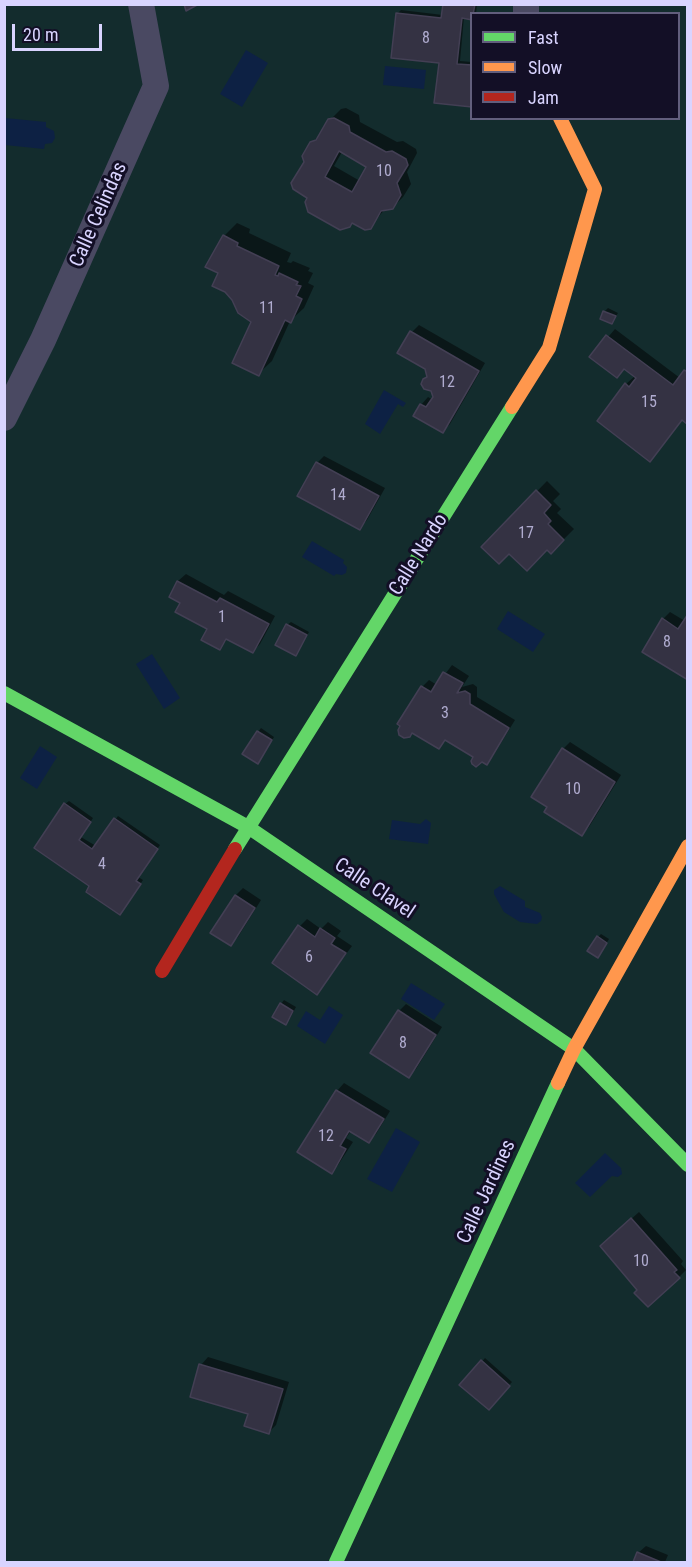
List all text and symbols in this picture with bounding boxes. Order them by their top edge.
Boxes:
scale bar [15,12,105,50]
legend [470,12,680,120]
text: 20 m [23,24,58,45]
text: Fast [528,27,559,48]
house number: 8 [422,29,430,49]
text: Slow [528,57,562,78]
text: Jam [528,87,559,108]
street label: Calle Celindas [65,159,133,271]
house number: 10 [376,162,392,182]
house number: 11 [259,299,275,319]
house number: 12 [439,373,455,393]
house number: 15 [641,393,657,413]
house number: 14 [330,486,346,506]
street label: Calle Nardo [384,510,454,600]
house number: 17 [518,524,534,544]
house number: 1 [218,608,226,628]
house number: 8 [663,633,671,653]
house number: 3 [441,704,449,724]
house number: 10 [565,780,581,800]
street label: Calle Clavel [329,853,419,925]
house number: 4 [98,855,106,875]
house number: 6 [305,948,313,968]
house number: 8 [399,1034,407,1054]
house number: 12 [318,1127,334,1147]
street label: Calle Jardines [452,1136,522,1248]
house number: 10 [633,1252,649,1272]

